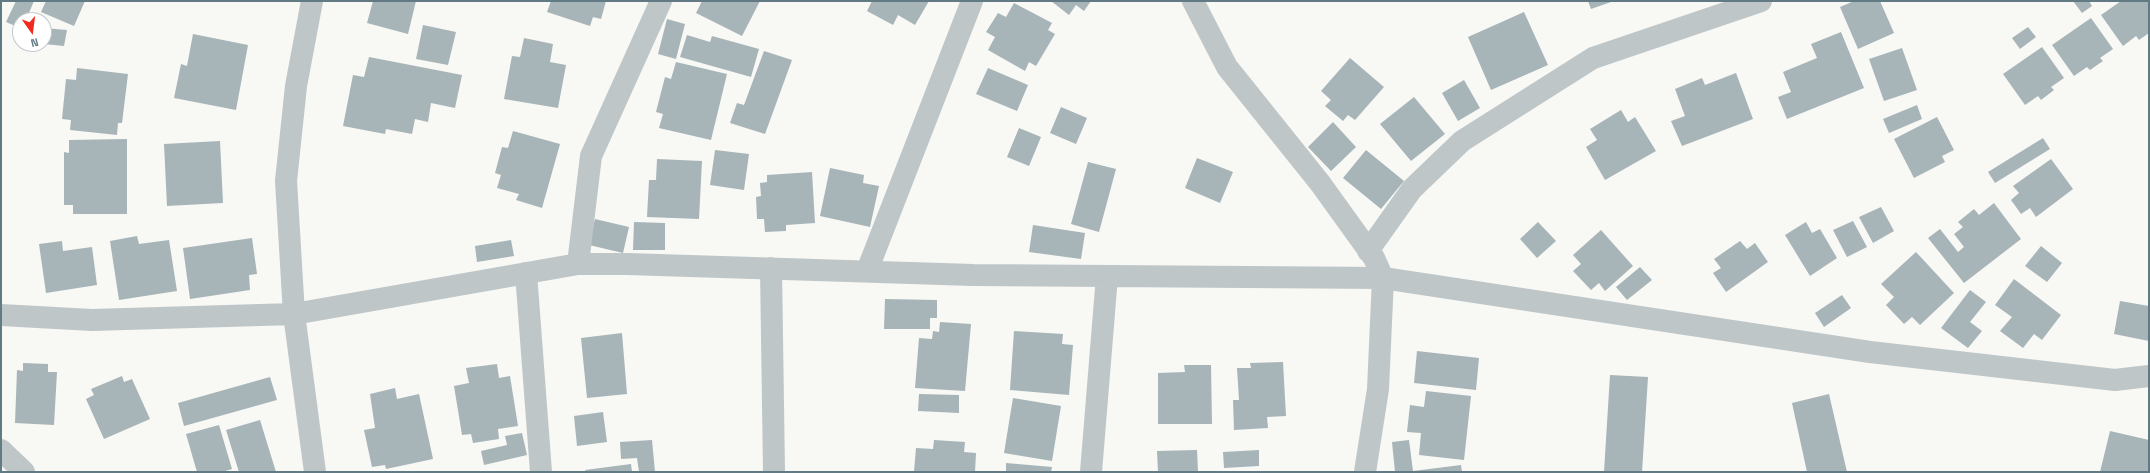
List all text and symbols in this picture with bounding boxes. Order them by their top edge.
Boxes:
north arrow [12,12,52,52]
text: N [29,35,40,50]

